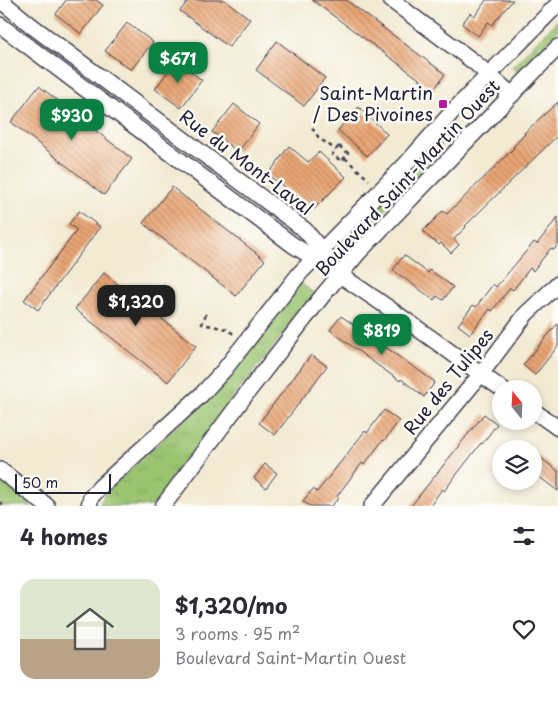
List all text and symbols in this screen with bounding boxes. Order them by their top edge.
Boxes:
pin: $671 [148,42,208,84]
text: $671 [160,46,196,70]
street label: Boulevard Saint-Martin Ouest [308,73,505,281]
place label: Saint-Martin / Des Pivoines [313,79,433,127]
pin: $930 [42,98,102,141]
marker: Saint-Martin / Des Pivoines [437,98,449,110]
text: $930 [51,103,93,127]
street label: Rue du Mont-Laval [174,103,319,221]
pin: $1,320 [95,284,177,327]
text: $1,320 [108,289,164,313]
pin: $819 [352,314,412,356]
text: $819 [363,318,401,342]
street label: Rue des Tulipes [396,322,499,440]
north arrow [492,380,542,430]
map controls [492,380,542,490]
button: layers [492,440,542,490]
scale bar [15,471,111,494]
text: 50 m [22,472,58,493]
text: 4 homes [20,520,107,552]
icon: filters [510,522,538,550]
text: $1,320/mo [175,589,287,621]
icon: home [60,599,120,659]
icon: heart [510,615,538,643]
text: 3 rooms · 95 m² [175,621,300,645]
text: Boulevard Saint-Martin Ouest [175,645,406,669]

